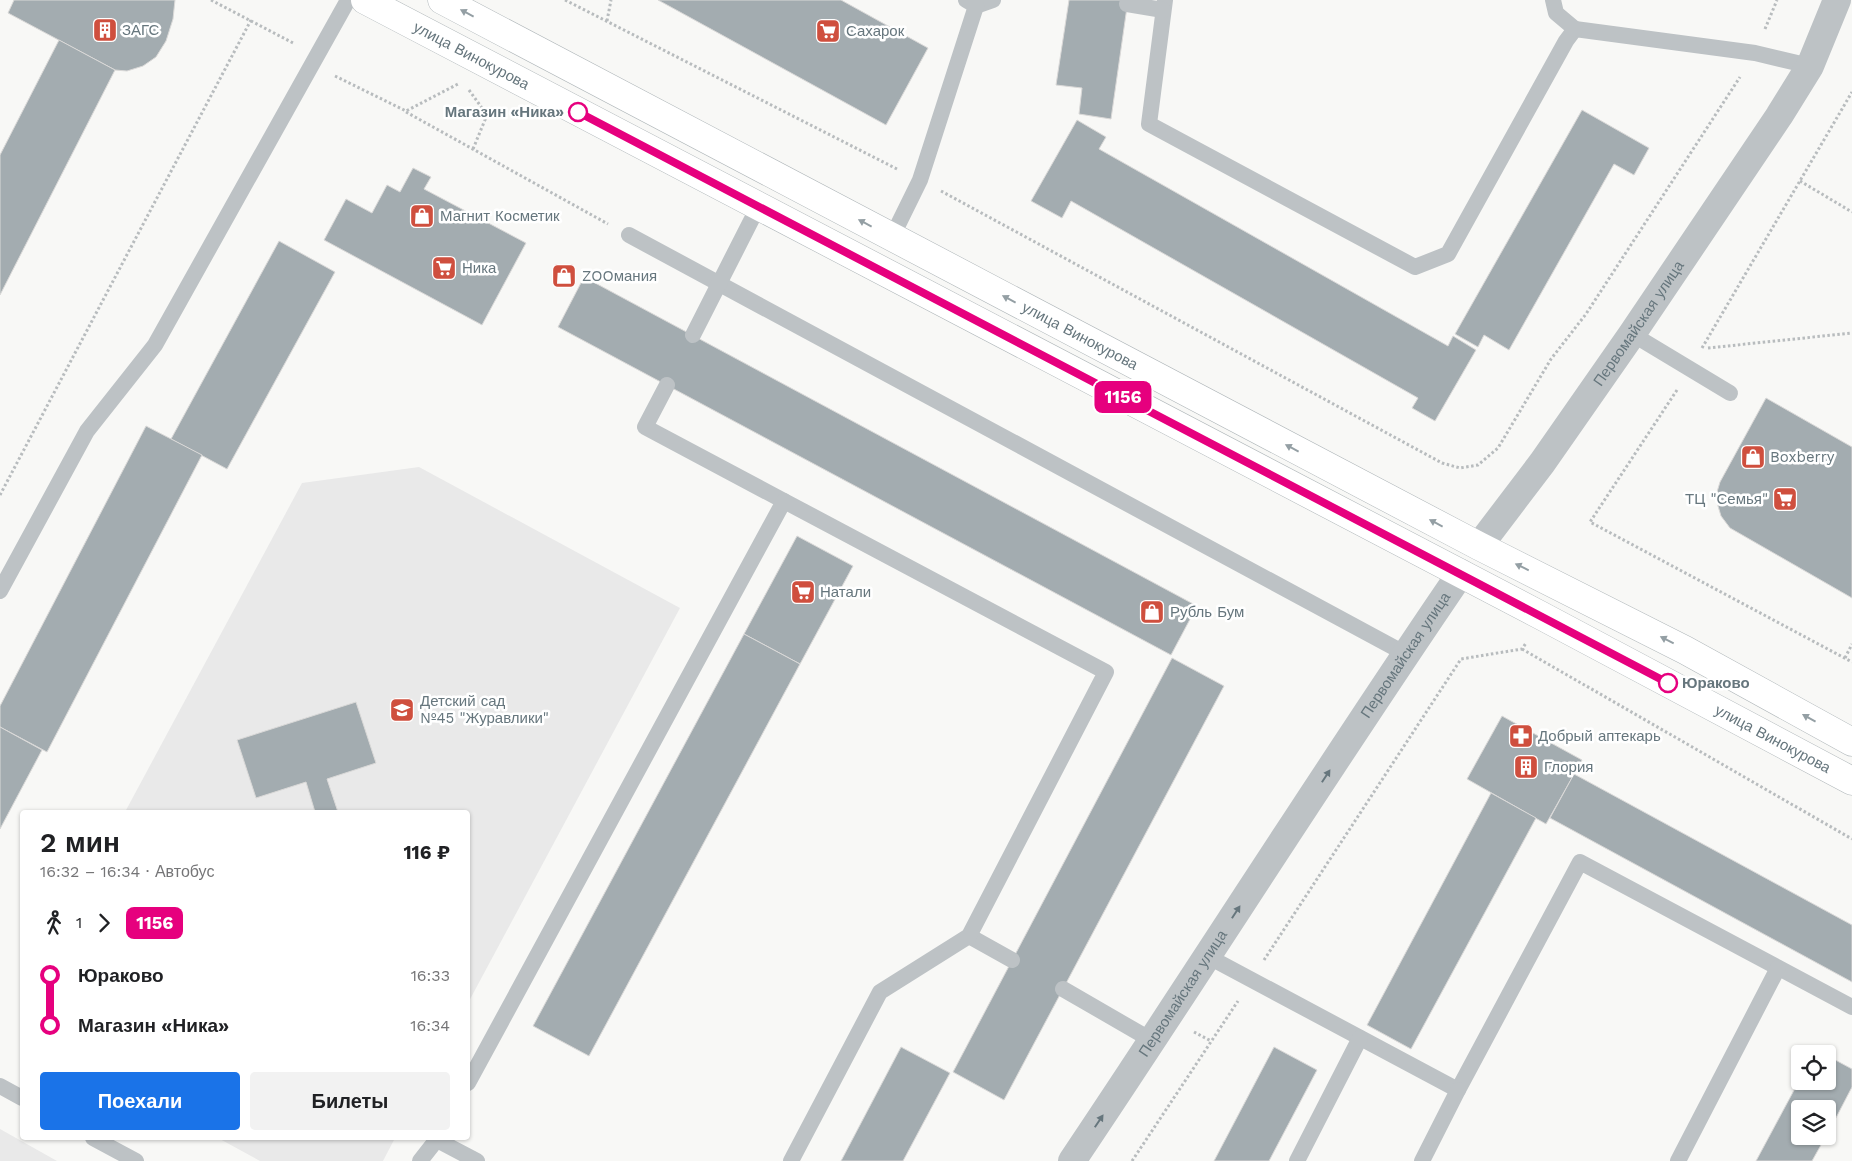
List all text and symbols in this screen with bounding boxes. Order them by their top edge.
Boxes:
one-way arrow [460,9,475,17]
building icon: ЗАГС [92,17,118,43]
street label: улица Винокурова [410,18,533,94]
supermarket icon: Сахарок [815,18,841,44]
place label: ЗАГС [122,21,160,39]
place label: Сахарок [846,22,905,40]
marker: Магазин «Ника» [568,102,588,122]
place label: Магазин «Ника» [445,103,564,121]
shop icon: Магнит Косметик [409,203,435,229]
place label: Магнит Косметик [440,207,560,225]
one-way arrow [858,219,873,227]
supermarket icon: Ника [431,255,457,281]
street label: Первомайская улица [1589,257,1688,390]
place label: Ника [462,259,497,277]
shop icon: ZOOмания [551,263,577,289]
place label: ZOOмания [582,267,657,285]
one-way arrow [1002,295,1016,303]
street label: улица Винокурова [1019,298,1142,374]
line badge: 1156 [1088,381,1158,413]
text: 1156 [1104,386,1142,407]
one-way arrow [1285,444,1300,452]
shop icon: Boxberry [1740,444,1766,470]
place label: Boxberry [1770,448,1835,466]
supermarket icon: ТЦ "Семья" [1772,486,1798,512]
place label: ТЦ "Семья" [1685,490,1768,508]
one-way arrow [1429,519,1444,527]
one-way arrow [1515,563,1529,571]
supermarket icon: Натали [790,579,816,605]
place label: Натали [820,583,871,601]
street label: Первомайская улица [1357,588,1455,721]
shop icon: Рубль Бум [1139,599,1165,625]
place label: Рубль Бум [1170,603,1244,621]
one-way arrow [1659,636,1674,644]
marker: Юраково [1658,673,1678,693]
place label: Юраково [1682,674,1750,692]
place label: Детский сад №45 "Журавлики" [420,692,549,727]
school or university icon: Детский сад №45 "Журавлики" [389,697,415,723]
street label: улица Винокурова [1712,701,1834,777]
one-way arrow [1802,714,1817,722]
pharmacy icon: Добрый аптекарь [1508,723,1534,749]
place label: Добрый аптекарь [1538,727,1661,745]
building icon: Глория [1513,754,1539,780]
place label: Глория [1544,758,1593,776]
one-way arrow [1321,769,1330,783]
text: 2 мин [40,826,120,859]
text: 116 ₽ [403,841,450,864]
text: 16:32 – 16:34 · Автобус [40,862,214,881]
one-way arrow [1232,905,1241,918]
icon: walk [40,909,68,937]
icon: forward [90,909,118,937]
text: 1156 [136,912,173,933]
text: 1 [76,913,82,932]
street label: Первомайская улица [1135,926,1231,1060]
text: Юраково [78,964,164,987]
text: 16:33 [411,966,450,985]
text: Магазин «Ника» [78,1014,229,1037]
text: 16:34 [410,1016,450,1035]
map controls [1791,1045,1836,1145]
button: locate [1791,1045,1836,1090]
button: Поехали [40,1072,240,1130]
button: Билеты [250,1072,450,1130]
button: layers [1791,1100,1836,1145]
one-way arrow [1094,1114,1104,1127]

